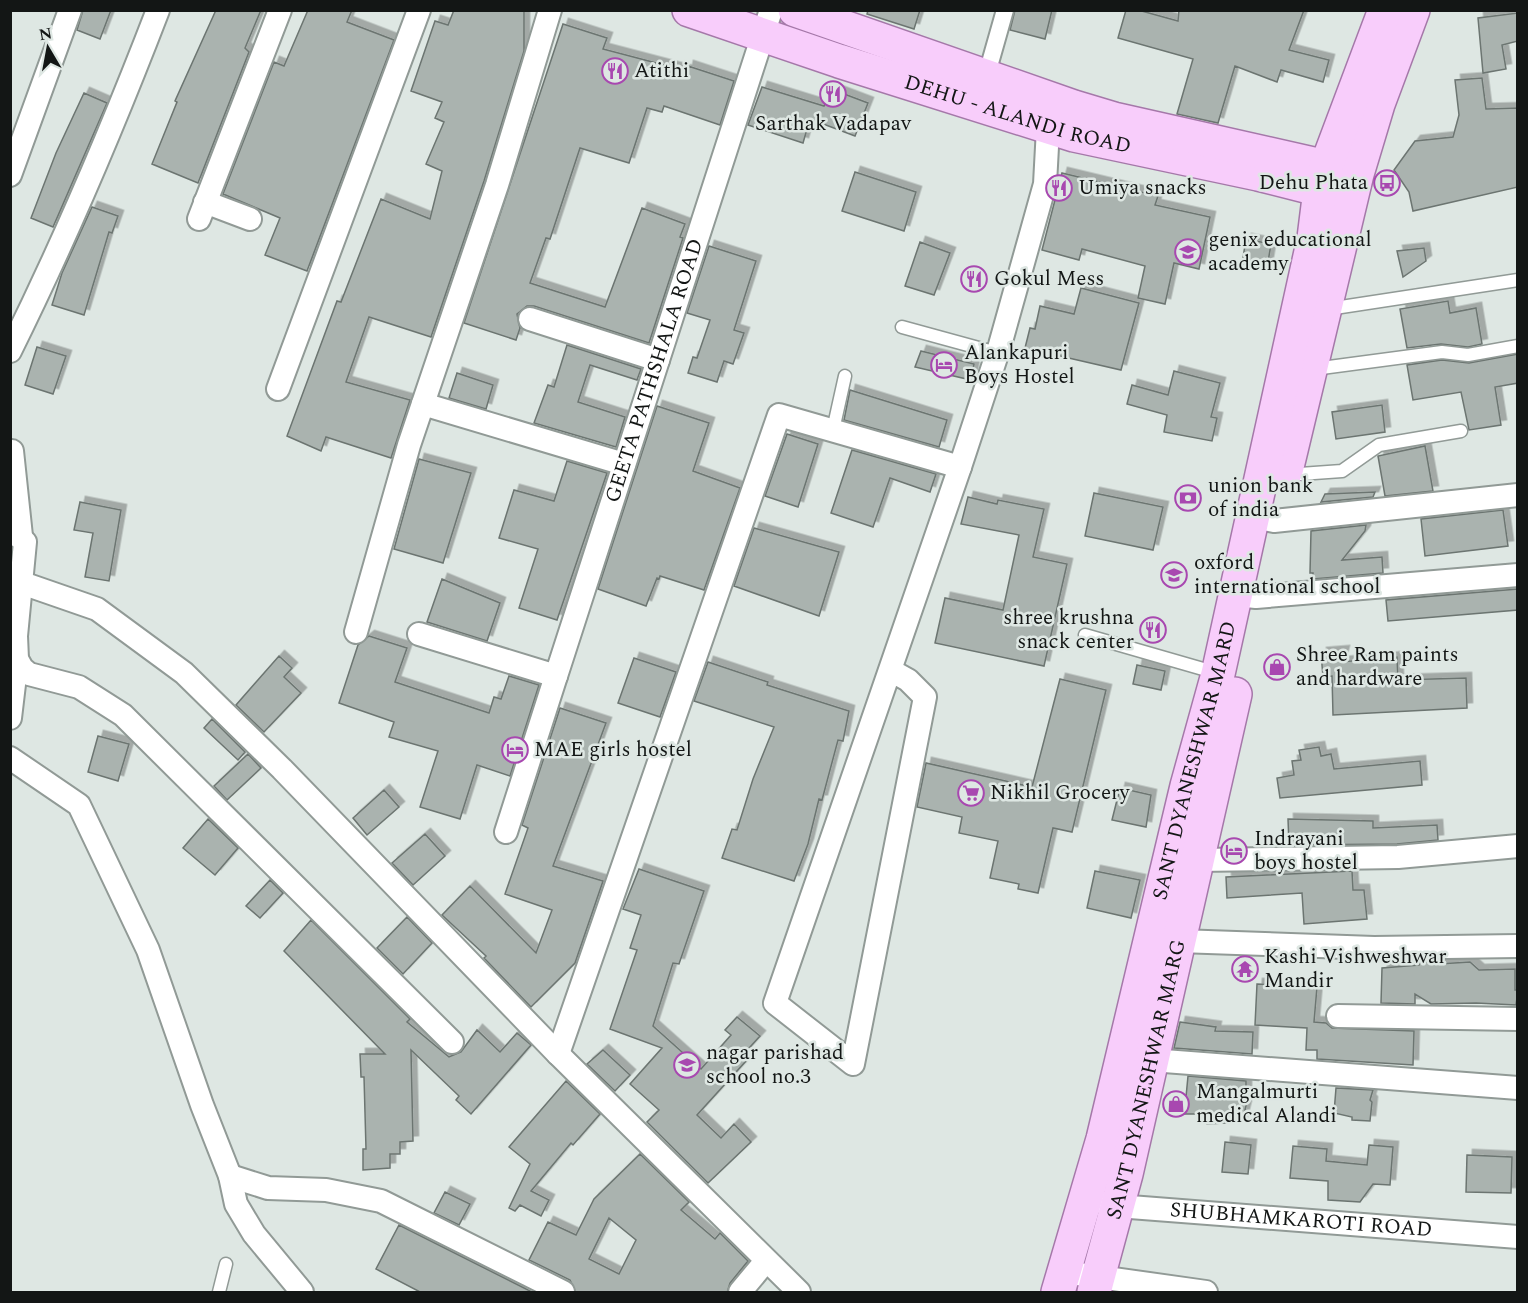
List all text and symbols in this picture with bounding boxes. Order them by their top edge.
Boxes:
north arrow [18,18,78,78]
text: N [37,21,54,47]
place label: Atithi [634,55,689,87]
restaurant icon: Atithi [600,56,630,86]
street label: DEHU - ALANDI ROAD [900,66,1134,163]
restaurant icon: Sarthak Vadapav [818,79,848,109]
place label: Sarthak Vadapav [755,108,912,140]
place label: Dehu Phata [1259,167,1369,199]
bus stop icon: Dehu Phata [1372,168,1402,198]
place label: Umiya snacks [1078,172,1207,204]
restaurant icon: Umiya snacks [1044,173,1074,203]
place label: genix educational academy [1208,224,1372,280]
street label: GEETA PATHSHALA ROAD [597,235,712,507]
school or university icon: genix educational academy [1173,237,1203,267]
place label: Gokul Mess [994,263,1104,295]
restaurant icon: Gokul Mess [959,264,989,294]
place label: Alankapuri Boys Hostel [964,337,1075,393]
hotel icon: Alankapuri Boys Hostel [929,350,959,380]
place label: union bank of india [1208,470,1314,526]
bank icon: union bank of india [1173,483,1203,513]
place label: oxford international school [1194,547,1380,603]
school or university icon: oxford international school [1159,560,1189,590]
place label: shree krushna snack center [1003,602,1135,658]
restaurant icon: shree krushna snack center [1138,615,1168,645]
street label: SANT DYANESHWAR MARD [1144,618,1245,903]
place label: Shree Ram paints and hardware [1296,639,1459,695]
shop icon: Shree Ram paints and hardware [1262,652,1292,682]
place label: MAE girls hostel [534,734,692,766]
hotel icon: MAE girls hostel [500,735,530,765]
place label: Nikhil Grocery [990,777,1130,809]
supermarket icon: Nikhil Grocery [956,778,986,808]
place label: Indrayani boys hostel [1254,823,1358,879]
hotel icon: Indrayani boys hostel [1219,836,1249,866]
street label: SANT DYANESHWAR MARG [1098,936,1195,1223]
place label: Kashi Vishweshwar Mandir [1264,941,1447,997]
temple icon: Kashi Vishweshwar Mandir [1230,954,1260,984]
place label: nagar parishad school no.3 [706,1037,844,1093]
school or university icon: nagar parishad school no.3 [672,1050,702,1080]
place label: Mangalmurti medical Alandi [1196,1076,1337,1132]
shop icon: Mangalmurti medical Alandi [1161,1089,1191,1119]
street label: SHUBHAMKAROTI ROAD [1169,1194,1433,1246]

